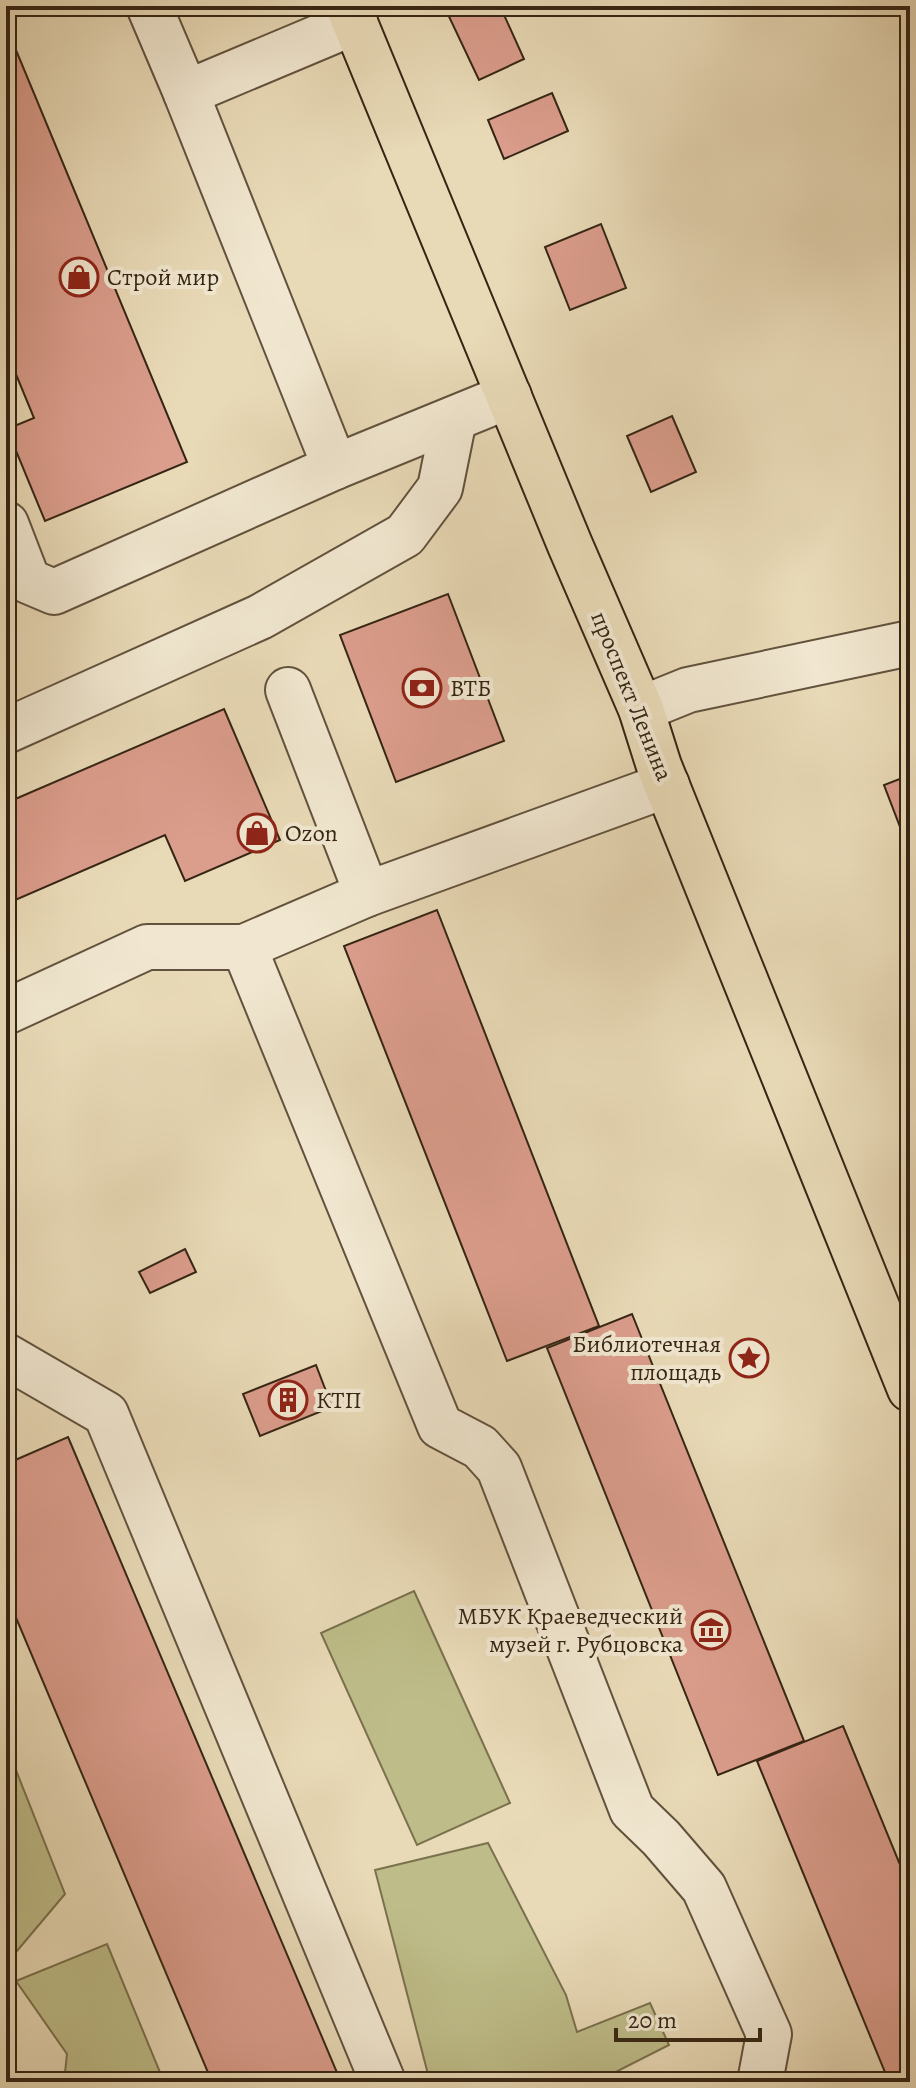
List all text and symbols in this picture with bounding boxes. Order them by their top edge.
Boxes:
shop icon: Строй мир [58,256,100,298]
place label: Строй мир [107,261,219,293]
street label: проспект Ленина [583,606,681,786]
bank icon: ВТБ [401,667,443,709]
place label: ВТБ [450,672,491,704]
shop icon: Ozon [236,812,278,854]
place label: Ozon [285,817,338,849]
place label: Библиотечная площадь [572,1328,721,1388]
place icon: Библиотечная площадь [728,1337,770,1379]
building icon: КТП [267,1379,309,1421]
place label: КТП [316,1384,361,1416]
place label: МБУК Краеведческий музей г. Рубцовска [457,1600,683,1660]
museum icon: МБУК Краеведческий музей г. Рубцовска [690,1609,732,1651]
scale bar [616,1992,760,2042]
text: 20 m [628,2004,677,2036]

